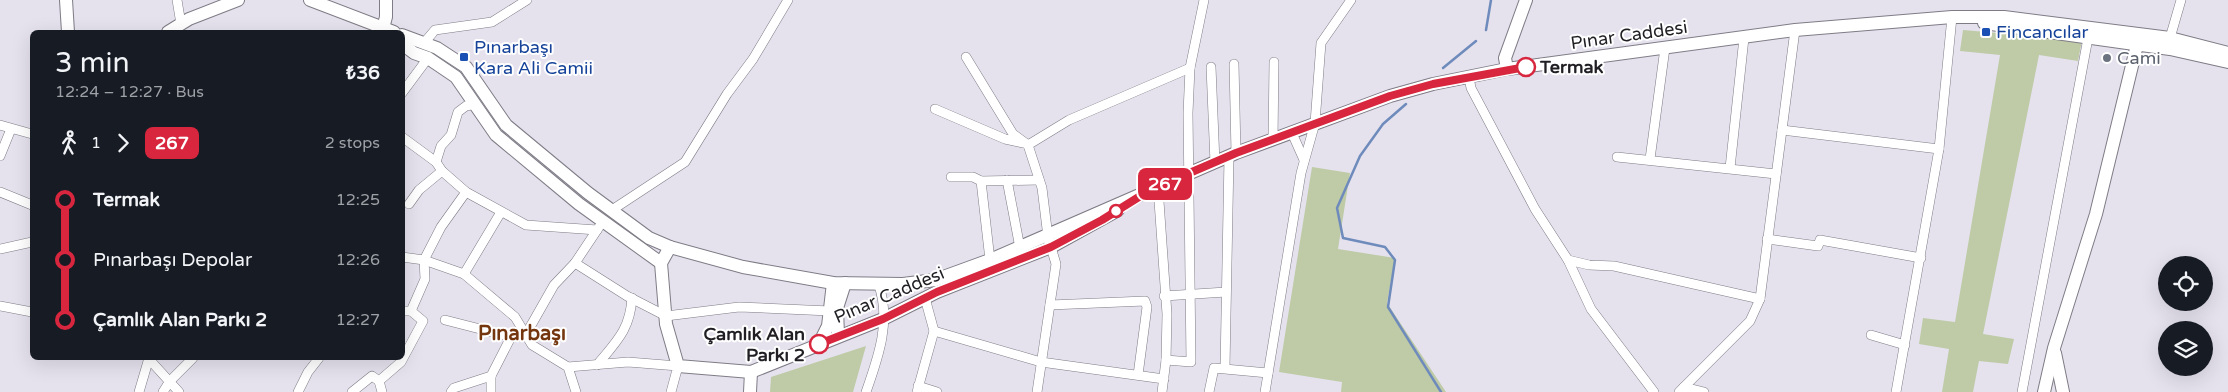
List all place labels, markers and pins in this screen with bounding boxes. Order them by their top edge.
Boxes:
place label: Fincancılar [1996,21,2089,43]
marker: Fincancılar [1980,26,1992,38]
place label: Pınarbaşı Kara Ali Camii [474,36,593,79]
place label: Cami [2117,47,2161,69]
marker: Pınarbaşı Kara Ali Camii [458,51,470,63]
marker: Cami [2101,52,2113,64]
place label: Termak [1539,56,1604,78]
marker: Termak [1516,57,1536,77]
unlabelled marker [1109,204,1123,218]
place label: Çamlık Alan Parkı 2 [704,323,805,366]
marker: Çamlık Alan Parkı 2 [809,334,829,354]

